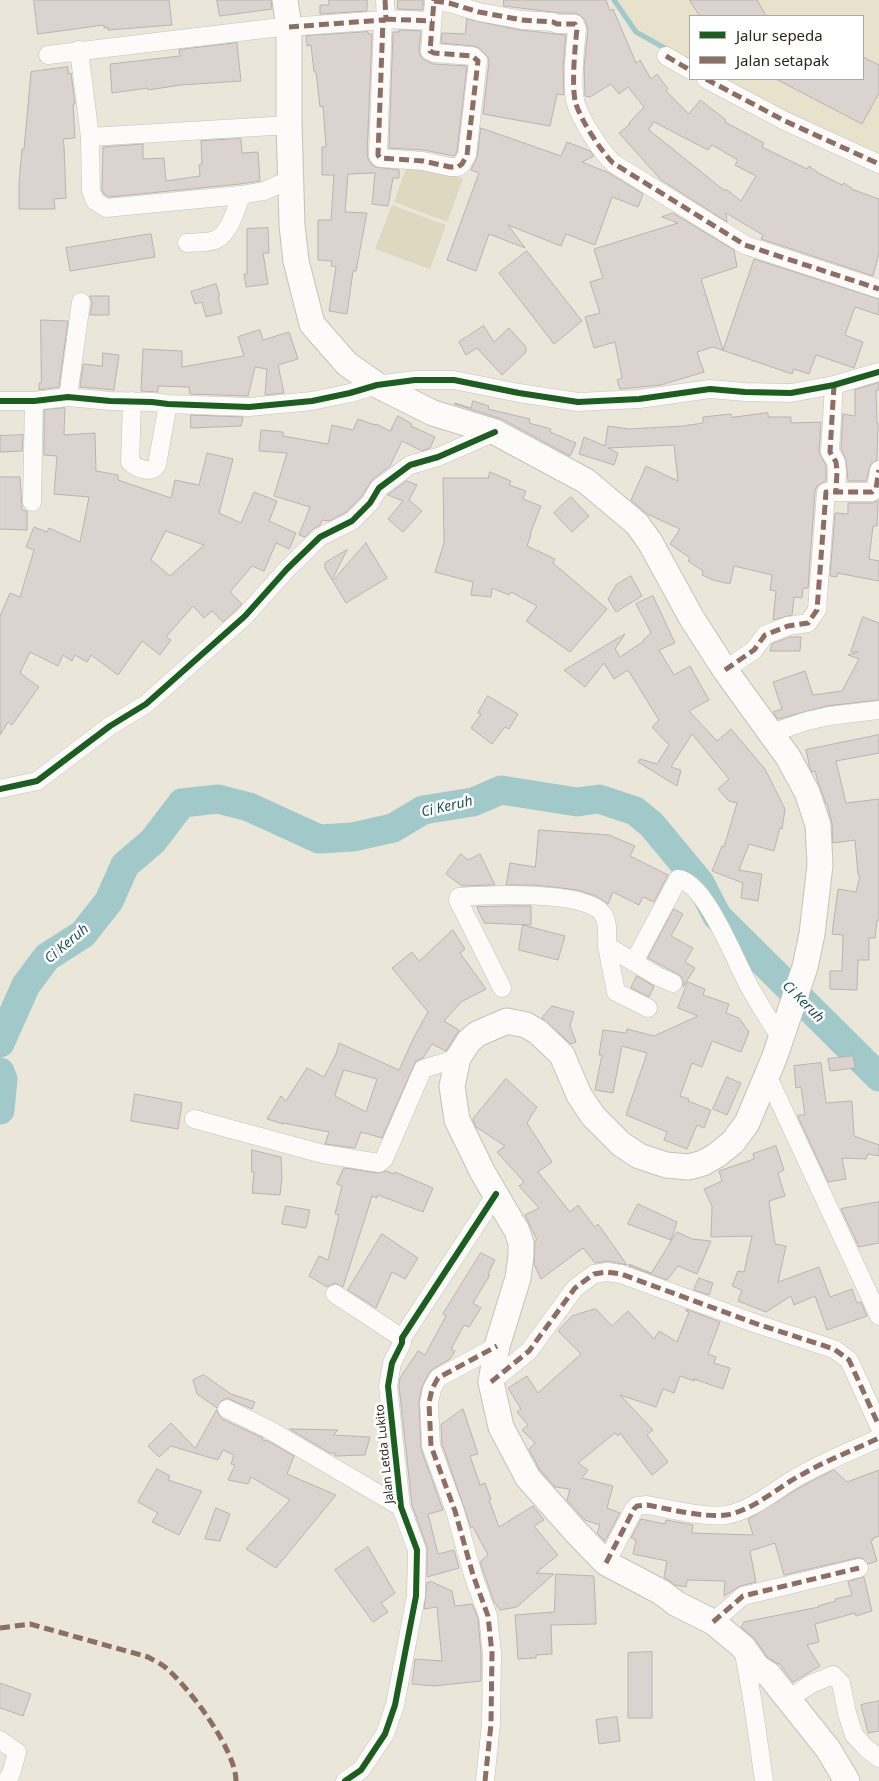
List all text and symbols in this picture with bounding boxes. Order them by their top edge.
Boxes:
legend [689,15,864,80]
text: Jalur sepeda [736,25,823,45]
text: Jalan setapak [736,50,829,70]
water label: Ci Keruh [420,793,474,821]
water label: Ci Keruh [42,921,92,967]
water label: Ci Keruh [779,978,827,1026]
street label: Jalan Letda Lukito [373,1404,397,1504]

